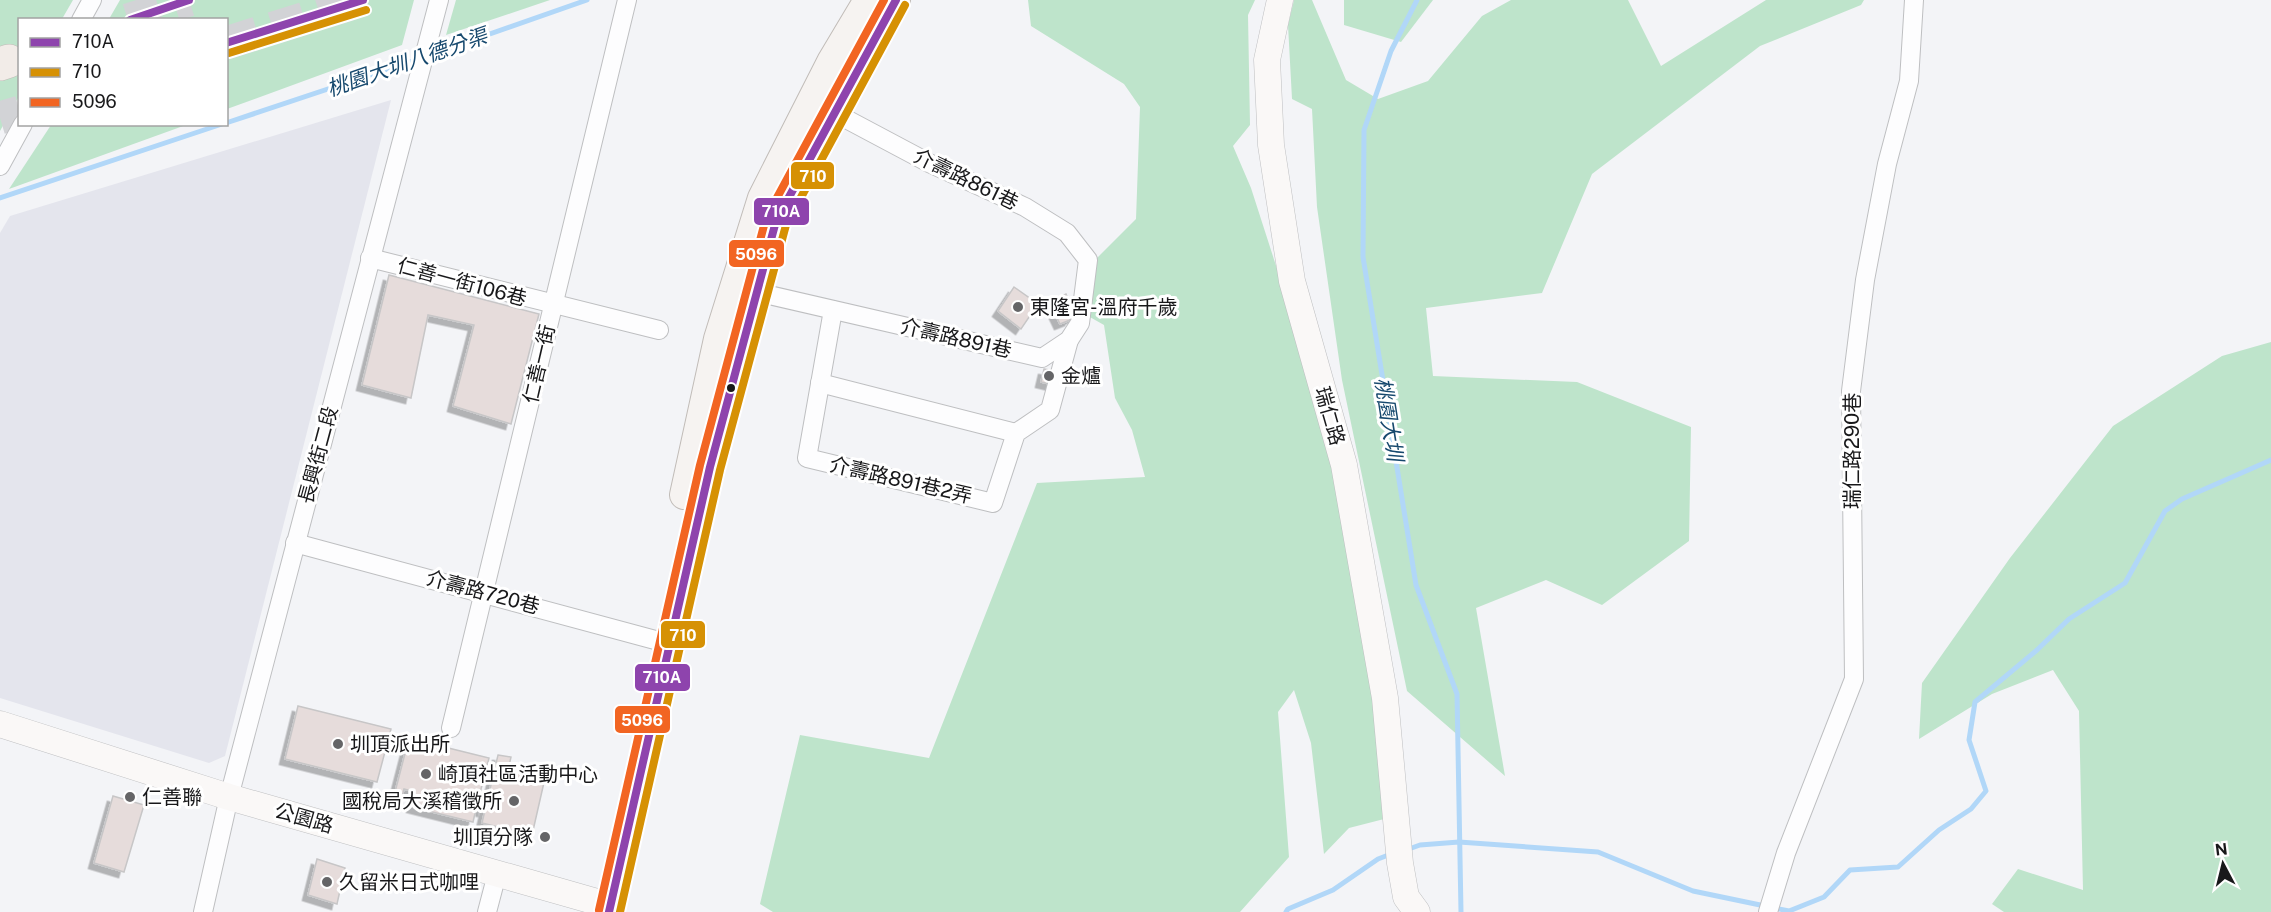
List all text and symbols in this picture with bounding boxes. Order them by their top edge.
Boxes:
legend [18,18,228,126]
water label: 桃園大圳八德分渠 [324,22,493,101]
text: 710A [72,31,115,52]
text: 710 [72,61,102,82]
text: 5096 [72,91,117,112]
street label: 介壽路861巷 [910,143,1022,215]
line badge: 710 [790,161,835,190]
text: 710 [799,167,827,186]
line badge: 710A [753,197,810,226]
text: 710A [762,202,801,221]
line badge: 5096 [728,239,785,268]
text: 5096 [735,245,777,264]
street label: 仁善一街106巷 [395,253,529,311]
place label: 東隆宮-溫府千歲 [1030,295,1178,319]
marker: 東隆宮-溫府千歲 [1011,300,1025,314]
street label: 介壽路891巷 [898,314,1014,362]
street label: 仁善一街 [518,322,560,406]
place label: 金爐 [1061,364,1101,388]
marker: 金爐 [1042,369,1056,383]
water label: 桃園大圳 [1370,376,1408,465]
unlabelled marker [725,382,737,394]
street label: 瑞仁路 [1310,384,1350,448]
street label: 瑞仁路290巷 [1840,393,1864,509]
street label: 長興街二段 [293,404,343,506]
street label: 介壽路891巷2弄 [827,452,975,508]
street label: 介壽路720巷 [424,565,542,619]
line badge: 710 [660,620,706,649]
text: 710 [669,626,697,645]
line badge: 710A [634,663,691,692]
text: 710A [643,668,682,687]
line badge: 5096 [614,705,671,734]
text: 5096 [621,711,663,730]
place label: 圳頂派出所 [350,732,450,756]
marker: 圳頂派出所 [331,737,345,751]
place label: 崎頂社區活動中心 [438,762,598,786]
marker: 崎頂社區活動中心 [419,767,433,781]
place label: 仁善聯 [142,785,202,809]
place label: 國稅局大溪稽徵所 [342,789,502,813]
marker: 仁善聯 [123,790,137,804]
marker: 國稅局大溪稽徵所 [507,794,521,808]
street label: 公園路 [272,798,336,838]
place label: 圳頂分隊 [453,825,533,849]
marker: 圳頂分隊 [538,830,552,844]
north arrow [2193,834,2253,894]
text: N [2214,839,2229,860]
place label: 久留米日式咖哩 [339,870,479,894]
marker: 久留米日式咖哩 [320,875,334,889]

